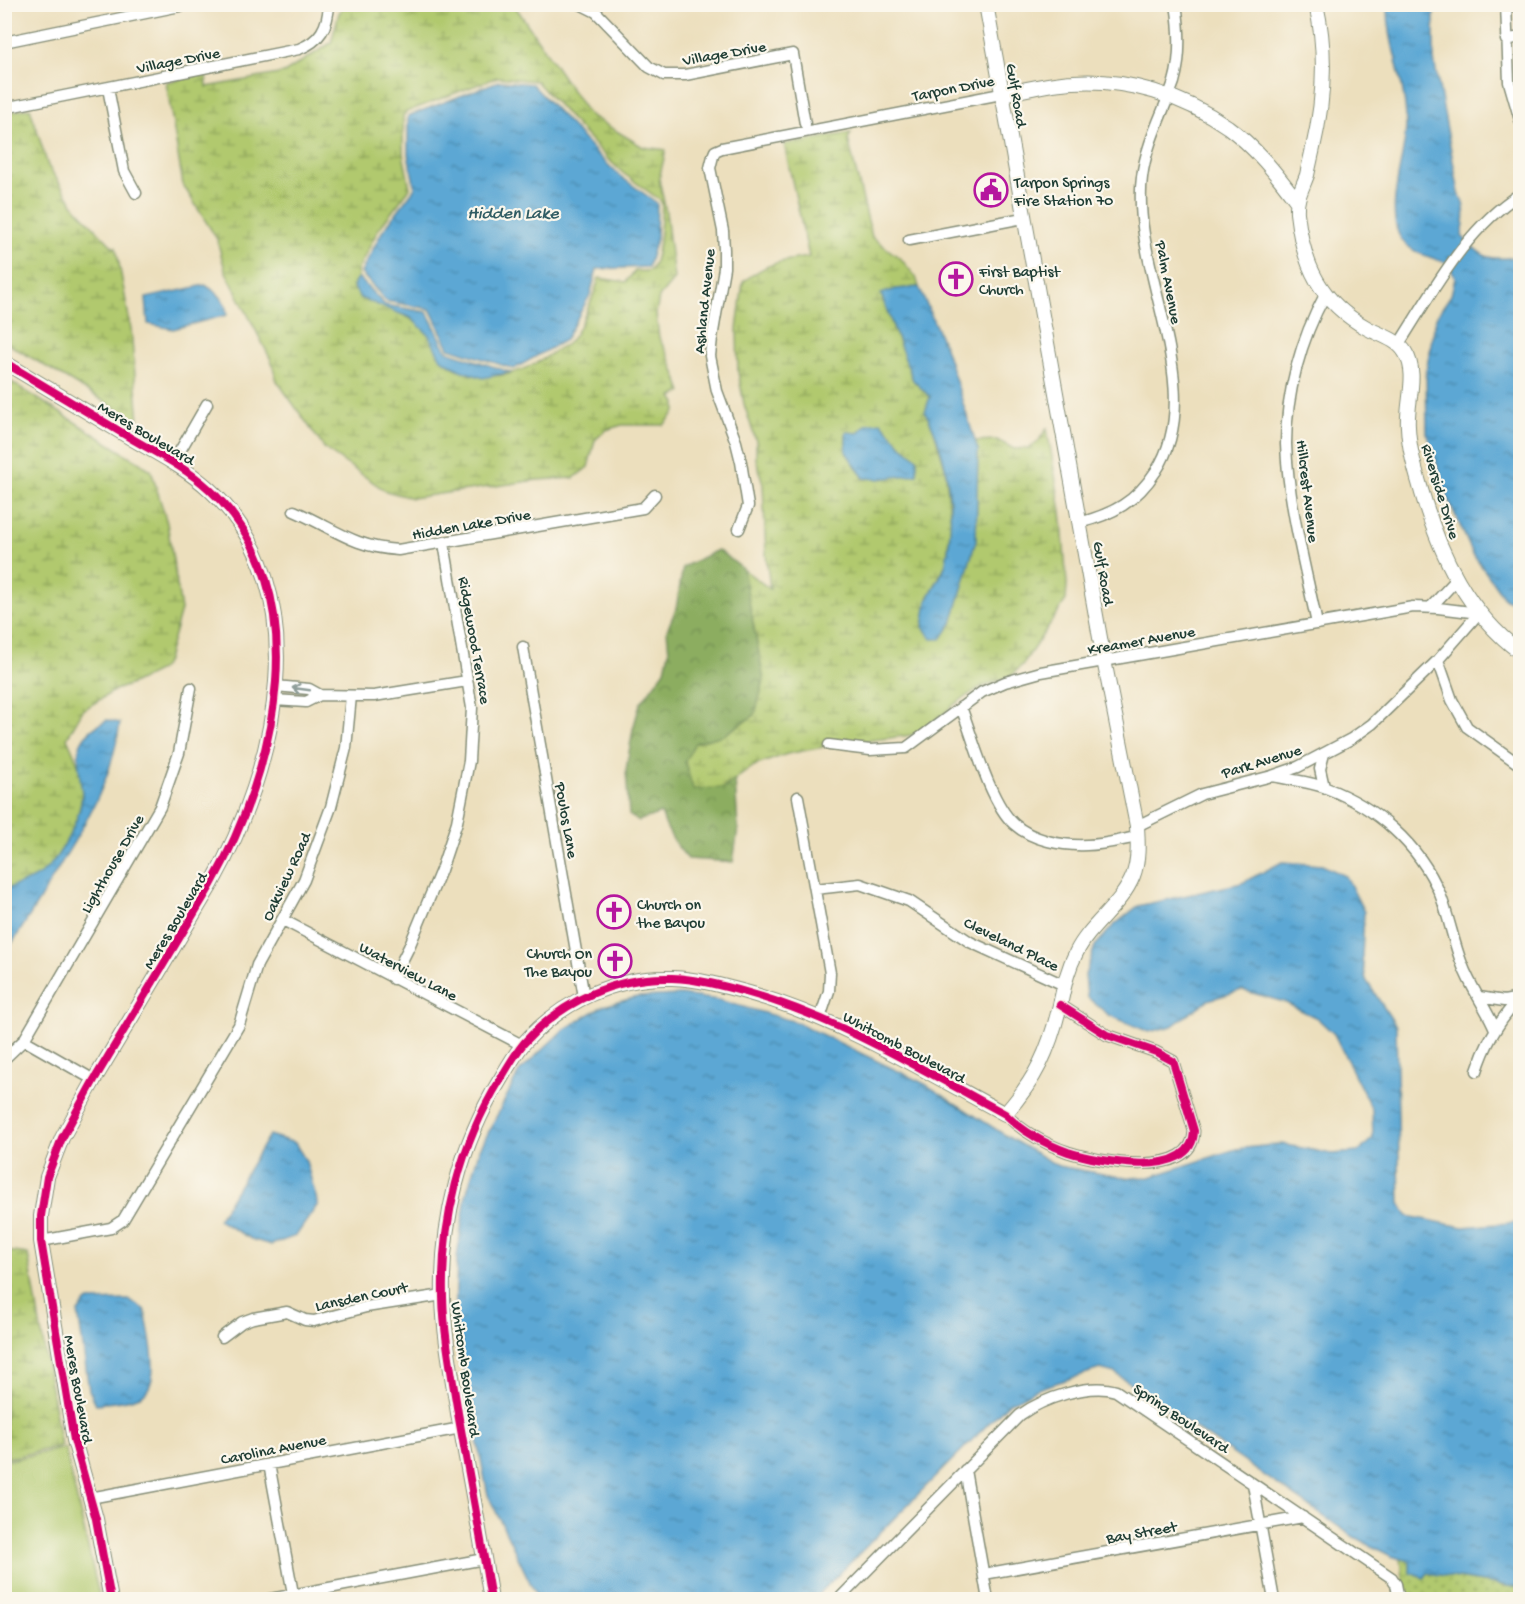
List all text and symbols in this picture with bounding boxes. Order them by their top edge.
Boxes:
street label: Village Drive [680,39,769,72]
street label: Village Drive [134,45,223,80]
street label: Gulf Road [1000,62,1030,131]
street label: Tarpon Drive [910,73,997,108]
public building icon: Tarpon Springs Fire Station 70 [973,172,1009,208]
place label: Tarpon Springs Fire Station 70 [1013,175,1113,212]
water label: Hidden Lake [467,204,559,225]
street label: Palm Avenue [1149,238,1184,327]
street label: Ashland Avenue [692,247,722,355]
church icon: First Baptist Church [938,261,974,297]
place label: First Baptist Church [978,264,1061,301]
street label: Meres Boulevard [93,399,199,472]
street label: Hillcrest Avenue [1290,439,1321,545]
street label: Riverside Drive [1415,442,1462,543]
street label: Hidden Lake Drive [411,507,533,546]
street label: Gulf Road [1087,540,1117,609]
street label: Ridgewood Terrace [452,575,493,707]
street label: Kreamer Avenue [1086,624,1198,661]
one-way arrow [291,683,311,694]
street label: Park Avenue [1219,742,1305,785]
street label: Poulos Lane [548,780,581,861]
street label: Lighthouse Drive [78,811,150,917]
street label: Oakview Road [259,829,318,925]
street label: Meres Boulevard [141,868,214,974]
church icon: Church on the Bayou [596,894,632,930]
place label: Church on the Bayou [636,897,705,934]
street label: Cleveland Place [960,915,1062,978]
street label: Waterview Lane [355,939,460,1007]
church icon: Church On The Bayou [597,943,633,979]
place label: Church On The Bayou [523,946,592,983]
street label: Whitcomb Boulevard [839,1009,969,1090]
street label: Lansden Court [314,1279,411,1317]
street label: Whitcomb Boulevard [445,1301,483,1440]
street label: Meres Boulevard [58,1334,96,1447]
street label: Spring Boulevard [1128,1381,1233,1460]
street label: Carolina Avenue [219,1432,329,1471]
street label: Bay Street [1104,1519,1180,1550]

